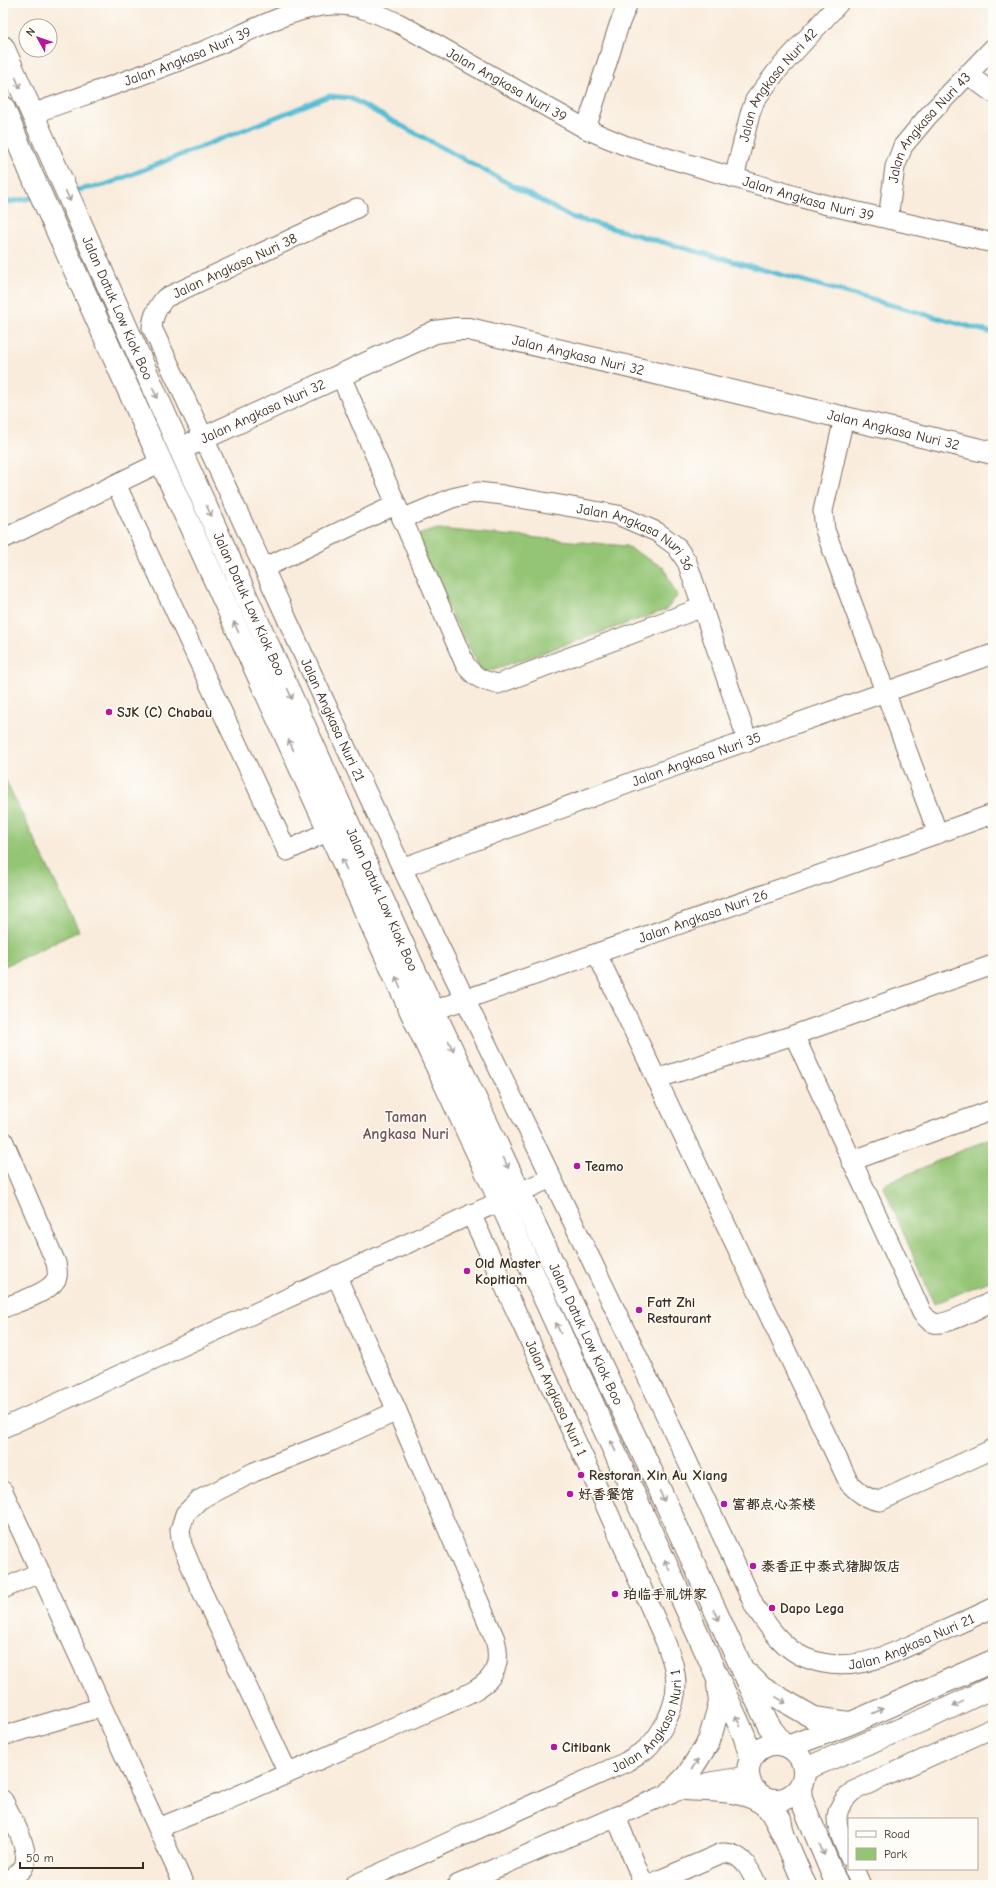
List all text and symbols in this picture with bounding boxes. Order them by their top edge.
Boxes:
north arrow [18,18,58,58]
street label: Jalan Angkasa Nuri 39 [122,23,253,89]
street label: Jalan Angkasa Nuri 42 [735,24,821,144]
text: N [23,25,38,39]
street label: Jalan Angkasa Nuri 39 [444,44,570,125]
street label: Jalan Angkasa Nuri 43 [884,69,974,184]
one-way arrow [15,76,23,88]
street label: Jalan Angkasa Nuri 39 [741,172,876,224]
one-way arrow [65,189,72,201]
street label: Jalan Angkasa Nuri 38 [170,230,300,302]
street label: Jalan Datuk Low Kiok Boo [79,233,157,382]
street label: Jalan Angkasa Nuri 32 [510,331,646,379]
street label: Jalan Angkasa Nuri 32 [198,375,328,447]
one-way arrow [152,386,160,398]
street label: Jalan Angkasa Nuri 32 [826,406,961,453]
street label: Jalan Angkasa Nuri 36 [576,499,698,573]
one-way arrow [205,505,213,517]
street label: Jalan Datuk Low Kiok Boo [210,529,289,678]
one-way arrow [232,621,240,633]
street label: Jalan Angkasa Nuri 21 [298,655,369,784]
one-way arrow [287,688,295,700]
place label: SJK (C) Chabau [117,704,212,721]
marker: SJK (C) Chabau [104,707,114,717]
street label: Jalan Angkasa Nuri 35 [630,728,763,790]
one-way arrow [287,740,294,752]
street label: Jalan Datuk Low Kiok Boo [343,825,422,974]
one-way arrow [340,858,347,870]
street label: Jalan Angkasa Nuri 26 [636,885,770,946]
one-way arrow [393,977,401,989]
one-way arrow [448,1039,455,1051]
district label: Taman Angkasa Nuri [363,1108,449,1143]
one-way arrow [503,1157,510,1169]
place label: Teamo [585,1158,624,1175]
marker: Teamo [572,1161,582,1171]
place label: Old Master Kopitiam [475,1255,541,1288]
street label: Jalan Datuk Low Kiok Boo [545,1260,627,1408]
marker: Old Master Kopitiam [462,1266,472,1276]
place label: Fatt Zhi Restaurant [647,1294,712,1327]
marker: Fatt Zhi Restaurant [634,1305,644,1315]
one-way arrow [554,1323,562,1335]
street label: Jalan Angkasa Nuri 1 [522,1337,590,1459]
one-way arrow [609,1441,616,1453]
place label: Restoran Xin Au Xiang [589,1467,728,1484]
marker: Restoran Xin Au Xiang [576,1470,586,1480]
place label: 好香餐馆 [578,1486,634,1503]
marker: 好香餐馆 [565,1489,575,1499]
one-way arrow [659,1490,667,1502]
place label: 富都点心茶楼 [732,1496,816,1513]
marker: 富都点心茶楼 [719,1499,729,1509]
place label: 泰香正中泰式猪脚饭店 [761,1558,901,1575]
one-way arrow [662,1559,670,1571]
marker: 泰香正中泰式猪脚饭店 [748,1561,758,1571]
place label: 珀临手礼饼家 [623,1586,707,1603]
marker: 珀临手礼饼家 [610,1589,620,1599]
place label: Dapo Lega [780,1600,844,1617]
marker: Dapo Lega [767,1603,777,1613]
one-way arrow [713,1608,720,1620]
street label: Jalan Angkasa Nuri 21 [848,1610,977,1673]
street label: Jalan Angkasa Nuri 1 [609,1668,685,1776]
one-way arrow [775,1696,787,1704]
one-way arrow [952,1701,964,1708]
one-way arrow [872,1707,884,1715]
one-way arrow [734,1715,741,1727]
place label: Citibank [562,1739,611,1756]
marker: Citibank [549,1742,559,1752]
one-way arrow [690,1758,699,1769]
legend [848,1818,978,1870]
text: Road [884,1827,910,1841]
scale bar [20,1844,143,1870]
one-way arrow [819,1844,826,1856]
text: Park [884,1847,907,1861]
text: 50 m [26,1851,54,1865]

